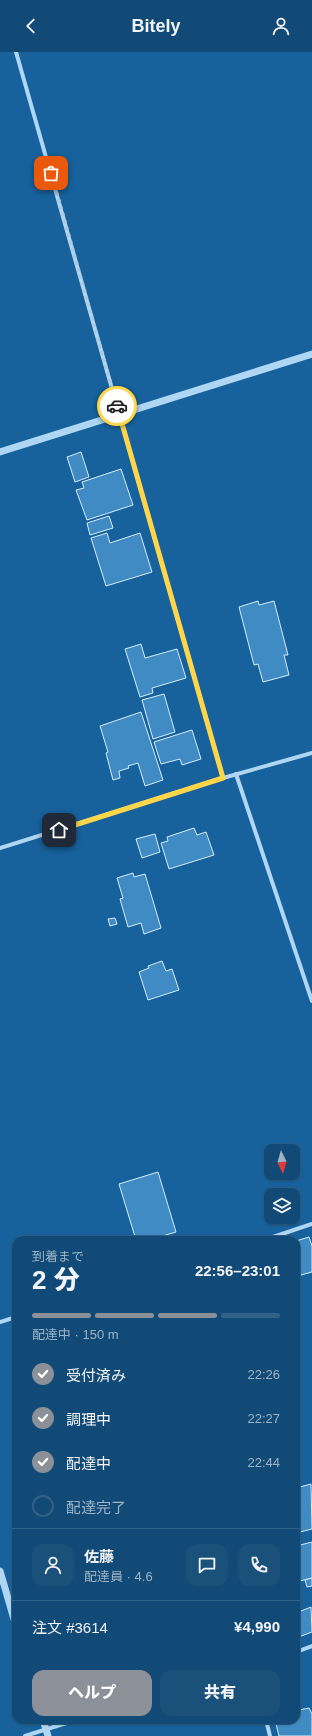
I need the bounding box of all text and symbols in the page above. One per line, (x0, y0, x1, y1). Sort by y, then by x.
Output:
icon: back (20, 15, 42, 37)
icon: person (270, 15, 292, 37)
text: Bitely (131, 16, 181, 36)
pin (34, 156, 68, 190)
icon: bag (40, 162, 62, 184)
courier (97, 386, 137, 426)
icon: car (106, 395, 128, 417)
pin (42, 813, 76, 847)
icon: home (48, 819, 70, 841)
north arrow (264, 1144, 300, 1180)
map controls (264, 1144, 300, 1224)
button: layers (264, 1188, 300, 1224)
text: 到着まで (32, 1249, 84, 1264)
text: 22:56–23:01 (195, 1262, 280, 1279)
text: 2 分 (32, 1265, 80, 1295)
text: 配達中 · 150 m (32, 1327, 119, 1342)
icon: check (32, 1363, 54, 1385)
text: 受付済み (66, 1367, 126, 1384)
text: 22:26 (247, 1367, 280, 1382)
icon: check (32, 1407, 54, 1429)
text: 調理中 (66, 1411, 111, 1428)
text: 22:27 (247, 1411, 280, 1426)
icon: check (32, 1451, 54, 1473)
text: 配達中 (66, 1455, 111, 1472)
text: 22:44 (247, 1455, 280, 1470)
text: 配達完了 (66, 1499, 126, 1516)
button: person (32, 1544, 74, 1586)
button: chat (186, 1544, 228, 1586)
button: phone (238, 1544, 280, 1586)
text: 佐藤 (84, 1548, 114, 1565)
text: 配達員 · 4.6 (84, 1569, 153, 1584)
text: ¥4,990 (234, 1618, 280, 1635)
text: 注文 #3614 (32, 1619, 108, 1636)
button: ヘルプ (32, 1670, 152, 1716)
button: 共有 (160, 1670, 280, 1716)

